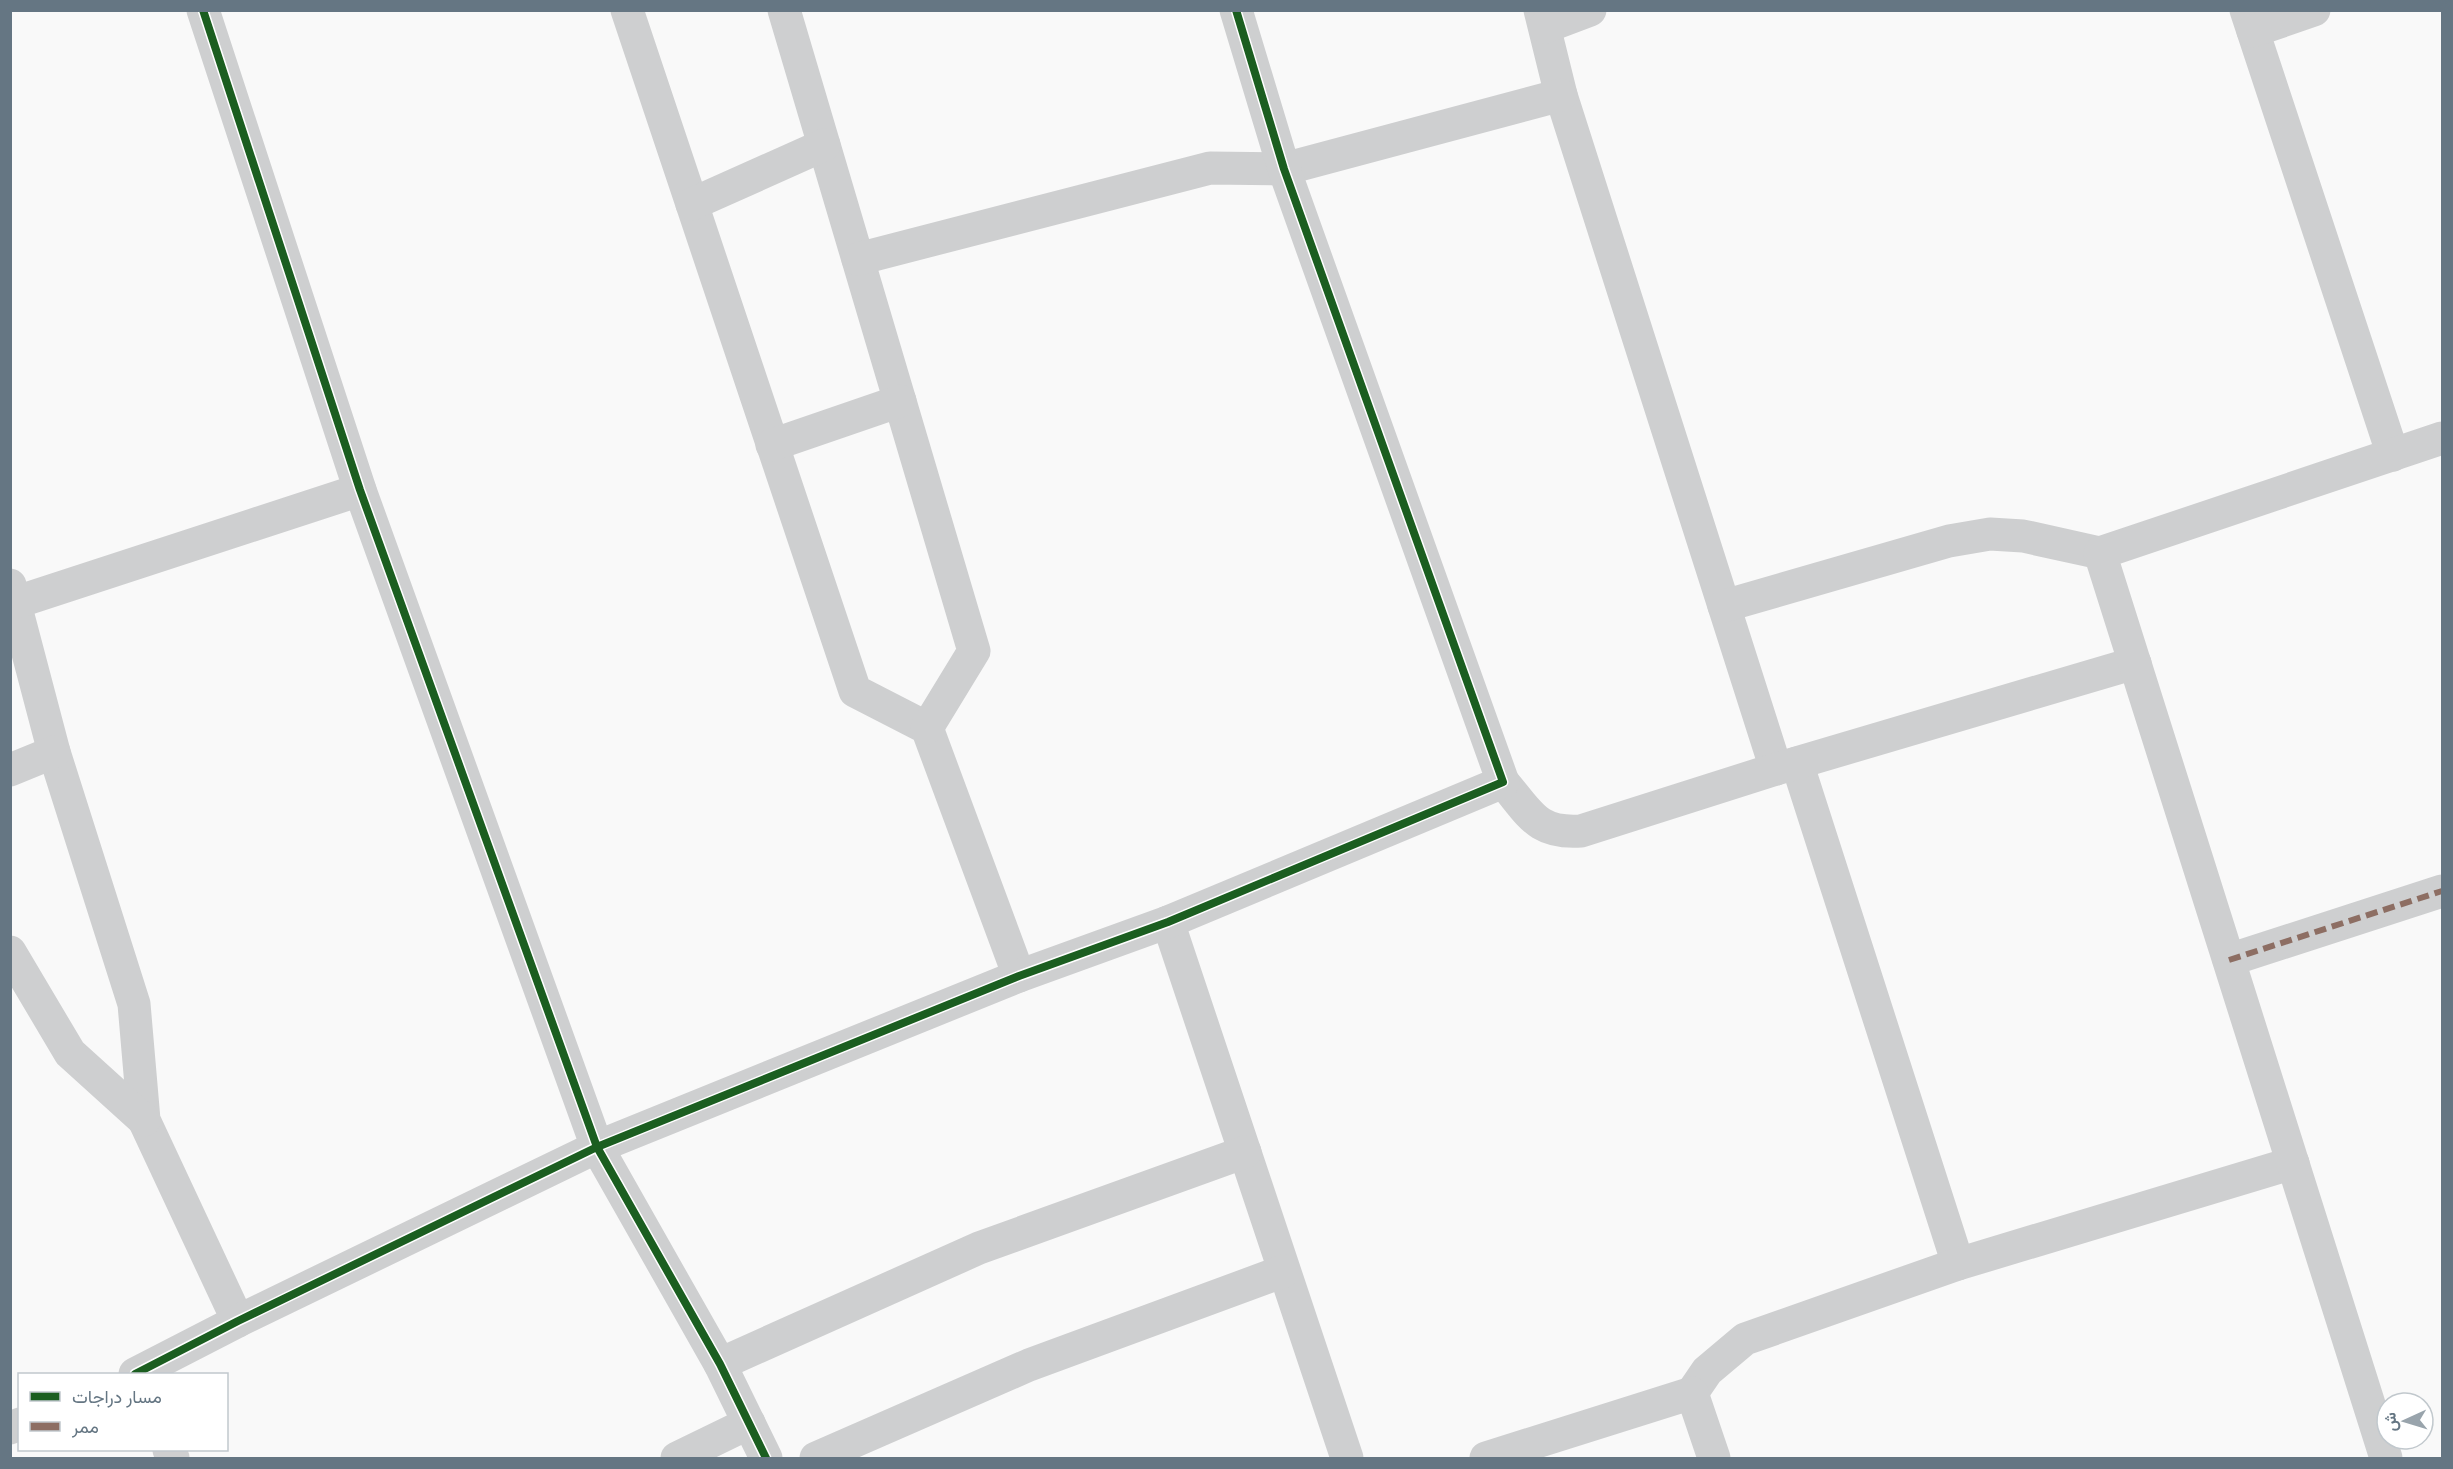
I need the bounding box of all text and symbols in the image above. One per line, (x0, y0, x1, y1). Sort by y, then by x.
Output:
legend (18, 1373, 228, 1451)
text: مسار دراجات (72, 1383, 162, 1410)
north arrow (2375, 1391, 2435, 1451)
text: ش (2377, 1412, 2403, 1432)
text: ممر (71, 1413, 99, 1440)

